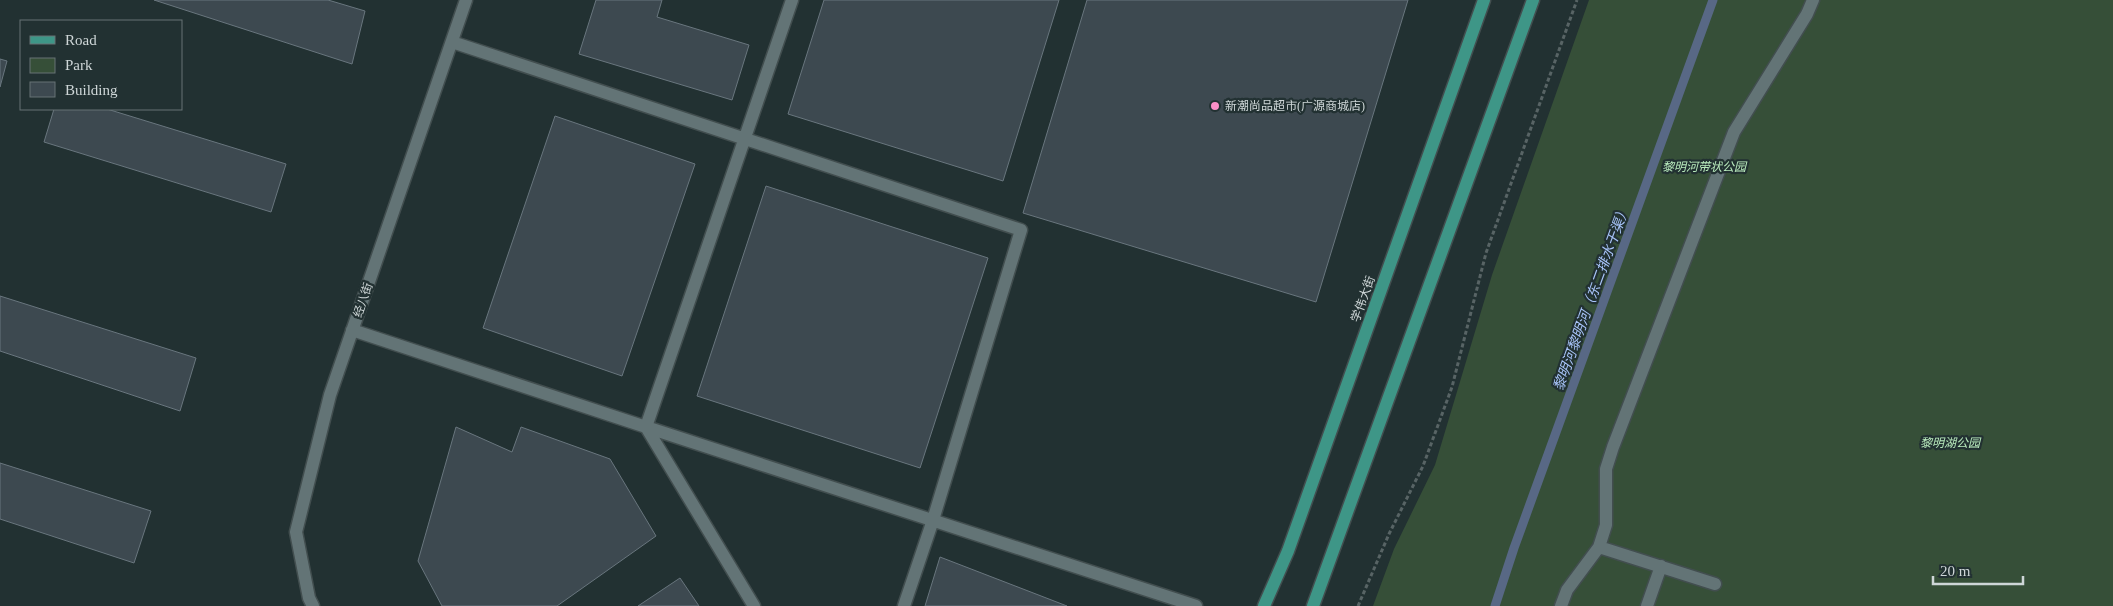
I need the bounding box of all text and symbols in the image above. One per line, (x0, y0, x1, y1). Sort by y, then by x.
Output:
legend (20, 20, 182, 110)
text: Road (65, 32, 97, 48)
text: Park (65, 57, 93, 73)
text: Building (65, 82, 118, 98)
place label: 新潮尚品超市(广源商城店) (1225, 99, 1365, 113)
marker: 新潮尚品超市(广源商城店) (1209, 100, 1221, 112)
park label: 黎明河带状公园 (1662, 160, 1748, 174)
water label: 黎明河黎明河（东二排水干渠） (1551, 204, 1632, 393)
street label: 学伟大街 (1348, 274, 1378, 324)
street label: 经八街 (351, 281, 375, 319)
park label: 黎明湖公园 (1920, 436, 1982, 450)
scale bar (1933, 554, 2023, 586)
text: 20 m (1940, 563, 1971, 579)

